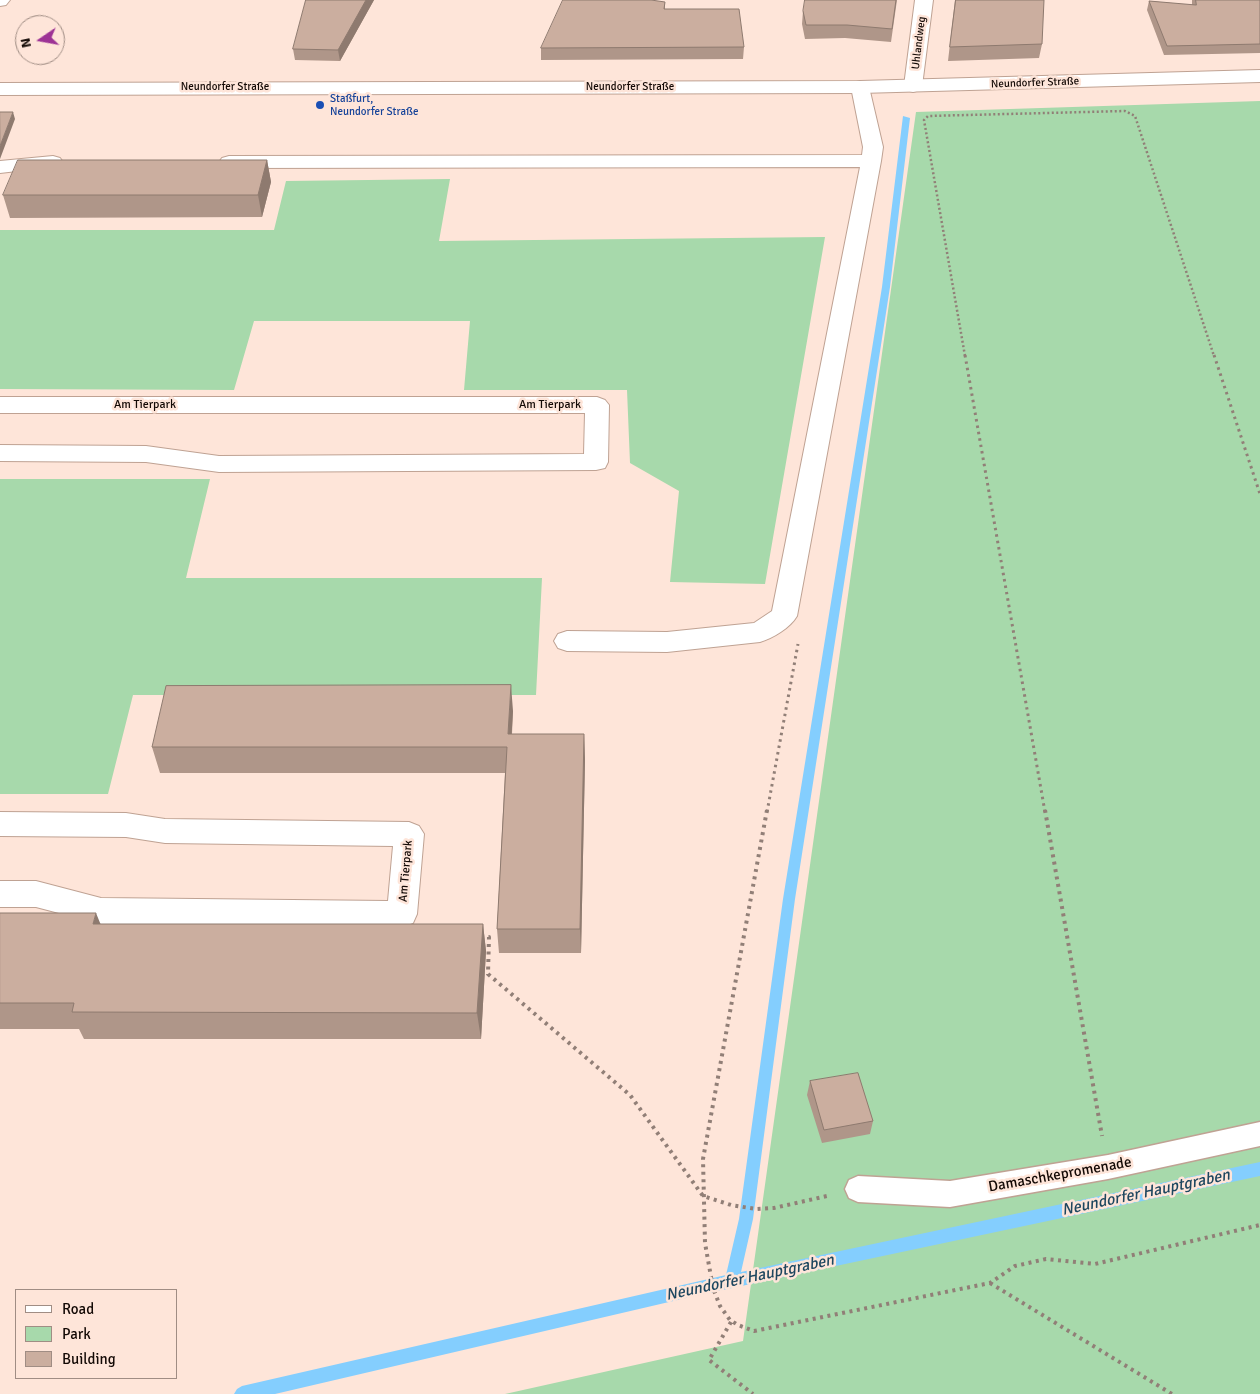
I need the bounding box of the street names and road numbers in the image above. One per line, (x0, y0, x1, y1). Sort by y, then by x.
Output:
street label: Uhlandweg (909, 16, 929, 70)
street label: Neundorfer Straße (991, 75, 1079, 91)
street label: Neundorfer Straße (181, 80, 269, 94)
street label: Neundorfer Straße (586, 80, 674, 94)
street label: Am Tierpark (114, 398, 176, 412)
street label: Am Tierpark (519, 398, 581, 412)
street label: Am Tierpark (396, 839, 416, 903)
street label: Damaschkepromenade (987, 1154, 1133, 1196)

